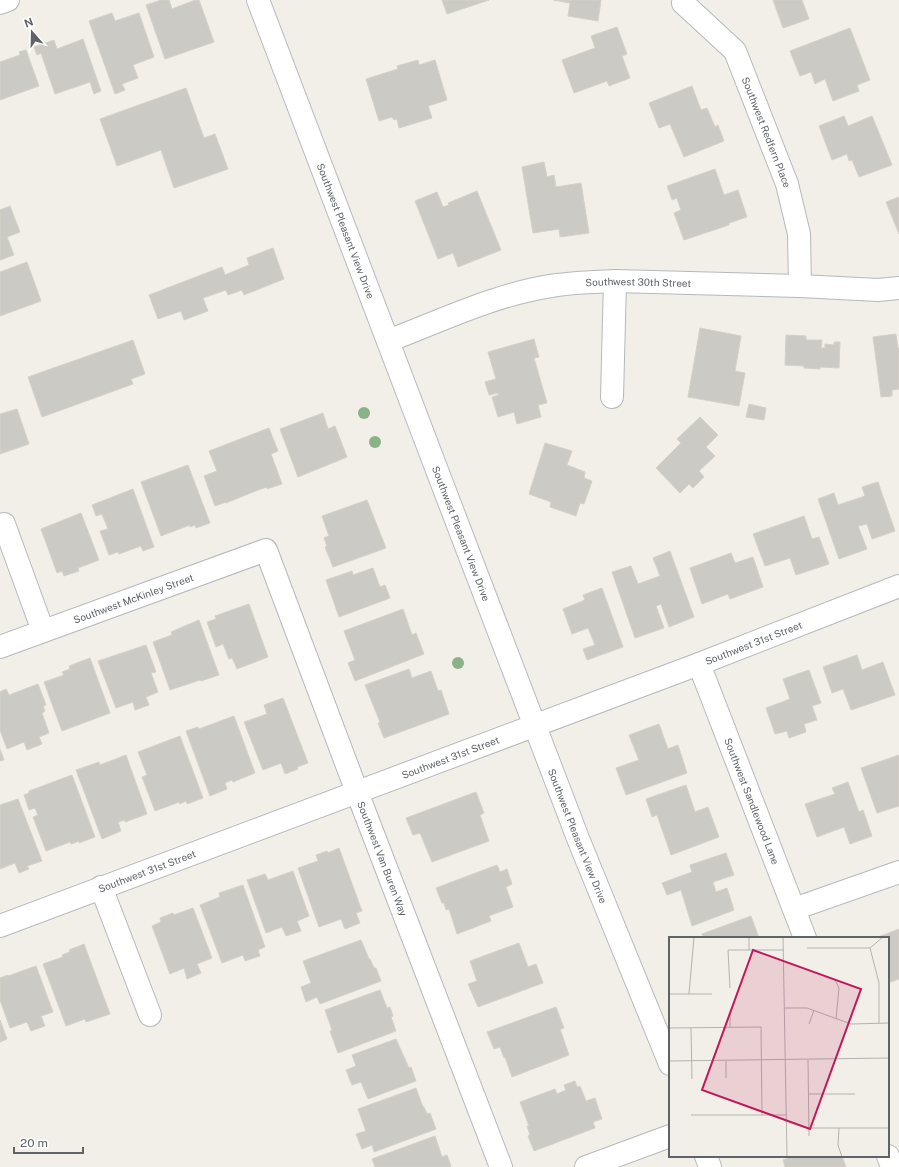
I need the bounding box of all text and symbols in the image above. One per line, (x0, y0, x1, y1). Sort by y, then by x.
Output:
north arrow (12, 12, 52, 52)
text: N (22, 15, 35, 30)
street label: Southwest Redfern Place (740, 75, 794, 189)
street label: Southwest Pleasant View Drive (315, 162, 377, 300)
street label: Southwest 30th Street (585, 275, 692, 289)
street label: Southwest Pleasant View Drive (430, 464, 493, 603)
street label: Southwest McKinley Street (72, 571, 195, 626)
street label: Southwest 31st Street (703, 618, 804, 667)
street label: Southwest 31st Street (400, 733, 501, 781)
street label: Southwest Sandlewood Lane (722, 736, 782, 866)
street label: Southwest Pleasant View Drive (546, 767, 610, 905)
street label: Southwest Van Buren Way (355, 799, 410, 918)
street label: Southwest 31st Street (97, 847, 198, 895)
inset map (669, 937, 889, 1157)
scale bar (14, 1129, 83, 1155)
text: 20 m (20, 1136, 48, 1150)

